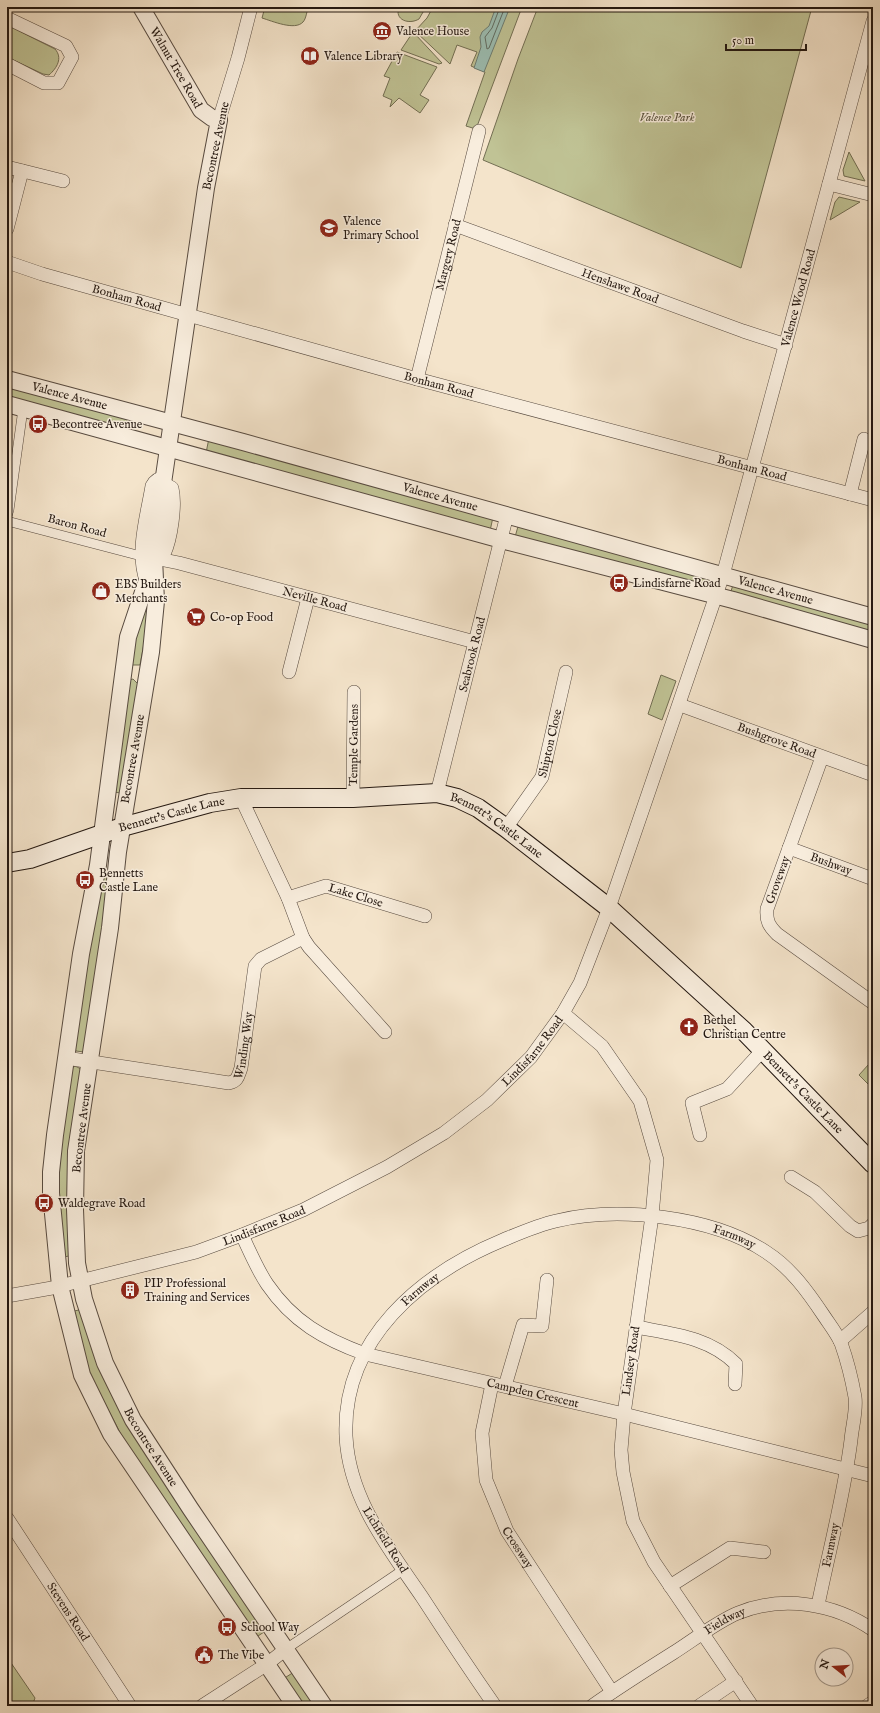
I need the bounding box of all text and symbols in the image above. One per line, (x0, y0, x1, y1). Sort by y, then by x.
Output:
museum icon: Valence House (371, 20, 393, 42)
street label: Walnut Tree Road (147, 24, 206, 111)
place label: Valence House (395, 24, 470, 39)
scale bar (726, 26, 806, 52)
text: 50 m (732, 33, 754, 48)
library icon: Valence Library (299, 45, 321, 67)
place label: Valence Library (323, 49, 403, 64)
street label: Becontree Avenue (199, 100, 233, 192)
park label: Valence Park (640, 110, 695, 125)
place label: Valence Primary School (342, 214, 419, 243)
school or university icon: Valence Primary School (318, 217, 340, 239)
street label: Margery Road (432, 217, 464, 292)
street label: Valence Wood Road (777, 247, 819, 349)
street label: Henshawe Road (580, 265, 661, 307)
street label: Bonham Road (90, 281, 164, 315)
street label: Bonham Road (402, 368, 476, 401)
street label: Valence Avenue (29, 378, 110, 413)
bus stop icon: Becontree Avenue (27, 413, 49, 435)
place label: Becontree Avenue (52, 417, 143, 432)
street label: Bonham Road (716, 451, 789, 484)
street label: Valence Avenue (400, 479, 480, 515)
street label: Baron Road (46, 511, 109, 541)
bus stop icon: Lindisfarne Road (608, 572, 630, 594)
street label: Valence Avenue (735, 572, 815, 608)
place label: Lindisfarne Road (633, 576, 721, 591)
place label: EBS Builders Merchants (115, 577, 181, 606)
shop icon: EBS Builders Merchants (90, 580, 112, 602)
street label: Neville Road (281, 583, 349, 615)
supermarket icon: Co-op Food (185, 606, 207, 628)
place label: Co-op Food (210, 610, 274, 626)
street label: Seabrook Road (455, 615, 489, 693)
street label: Temple Gardens (346, 704, 362, 786)
street label: Shipton Close (535, 707, 565, 779)
street label: Becontree Avenue (118, 713, 148, 805)
street label: Bushgrove Road (735, 719, 819, 761)
street label: Bennett's Castle Lane (449, 789, 546, 862)
street label: Bennett's Castle Lane (117, 793, 226, 835)
street label: Bushway (808, 849, 854, 878)
street label: Groveway (762, 854, 794, 906)
place label: Bennetts Castle Lane (99, 866, 159, 895)
bus stop icon: Bennetts Castle Lane (74, 869, 96, 891)
street label: Lake Close (327, 880, 385, 911)
street label: Winding Way (230, 1011, 256, 1081)
street label: Lindisfarne Road (498, 1012, 566, 1089)
place label: Bethel Christian Centre (703, 1013, 786, 1042)
church icon: Bethel Christian Centre (678, 1016, 700, 1038)
street label: Bennett's Castle Lane (760, 1048, 847, 1137)
street label: Becontree Avenue (69, 1082, 95, 1174)
bus stop icon: Waldegrave Road (33, 1192, 55, 1214)
place label: Waldegrave Road (58, 1196, 146, 1211)
street label: Lindisfarne Road (221, 1202, 308, 1249)
street label: Farmway (711, 1221, 759, 1252)
street label: Farmway (398, 1269, 442, 1309)
place label: PIP Professional Training and Services (144, 1276, 250, 1305)
building icon: PIP Professional Training and Services (119, 1279, 141, 1301)
street label: Lindsey Road (619, 1325, 643, 1397)
street label: Campden Crescent (485, 1375, 580, 1411)
street label: Becontree Avenue (121, 1405, 182, 1490)
street label: Lichfield Road (359, 1504, 412, 1576)
street label: Farmway (819, 1521, 843, 1569)
street label: Crossway (499, 1524, 537, 1571)
street label: Stevens Road (44, 1580, 93, 1644)
street label: Fieldway (701, 1603, 747, 1638)
bus stop icon: School Way (216, 1616, 238, 1638)
place label: School Way (241, 1620, 299, 1635)
public building icon: The Vibe (193, 1644, 215, 1666)
north arrow (814, 1647, 854, 1687)
place label: The Vibe (218, 1648, 265, 1663)
text: N (817, 1657, 834, 1672)

